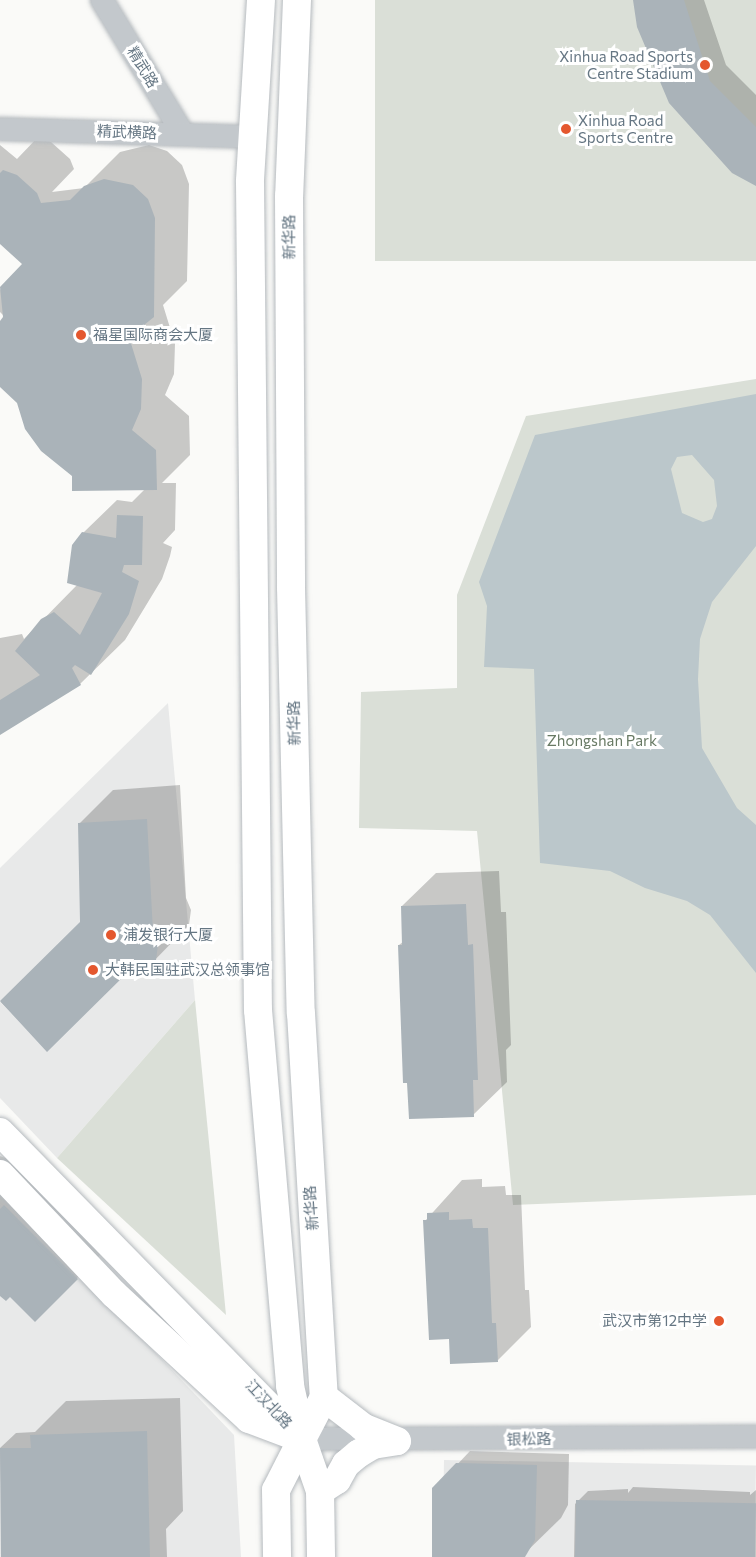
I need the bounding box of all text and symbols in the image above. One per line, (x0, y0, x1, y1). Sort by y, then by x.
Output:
street label: 精武路 (124, 43, 162, 91)
place label: Xinhua Road Sports Centre Stadium (559, 47, 693, 82)
marker: Xinhua Road Sports Centre Stadium (698, 58, 712, 72)
place label: Xinhua Road Sports Centre (578, 111, 673, 146)
street label: 精武横路 (97, 122, 157, 142)
marker: Xinhua Road Sports Centre (559, 122, 573, 136)
street label: 新华路 (280, 215, 298, 259)
place label: 福星国际商会大厦 (93, 326, 213, 344)
marker: 福星国际商会大厦 (74, 328, 88, 342)
street label: 新华路 (285, 700, 303, 746)
park label: Zhongshan Park (547, 732, 657, 750)
place label: 浦发银行大厦 (123, 926, 213, 944)
marker: 浦发银行大厦 (104, 928, 118, 942)
place label: 大韩民国驻武汉总领事馆 (105, 961, 270, 979)
marker: 大韩民国驻武汉总领事馆 (86, 963, 100, 977)
street label: 新华路 (300, 1185, 322, 1231)
place label: 武汉市第12中学 (602, 1312, 707, 1330)
marker: 武汉市第12中学 (712, 1314, 726, 1328)
street label: 江汉北路 (242, 1376, 296, 1432)
street label: 银松路 (506, 1430, 552, 1448)

